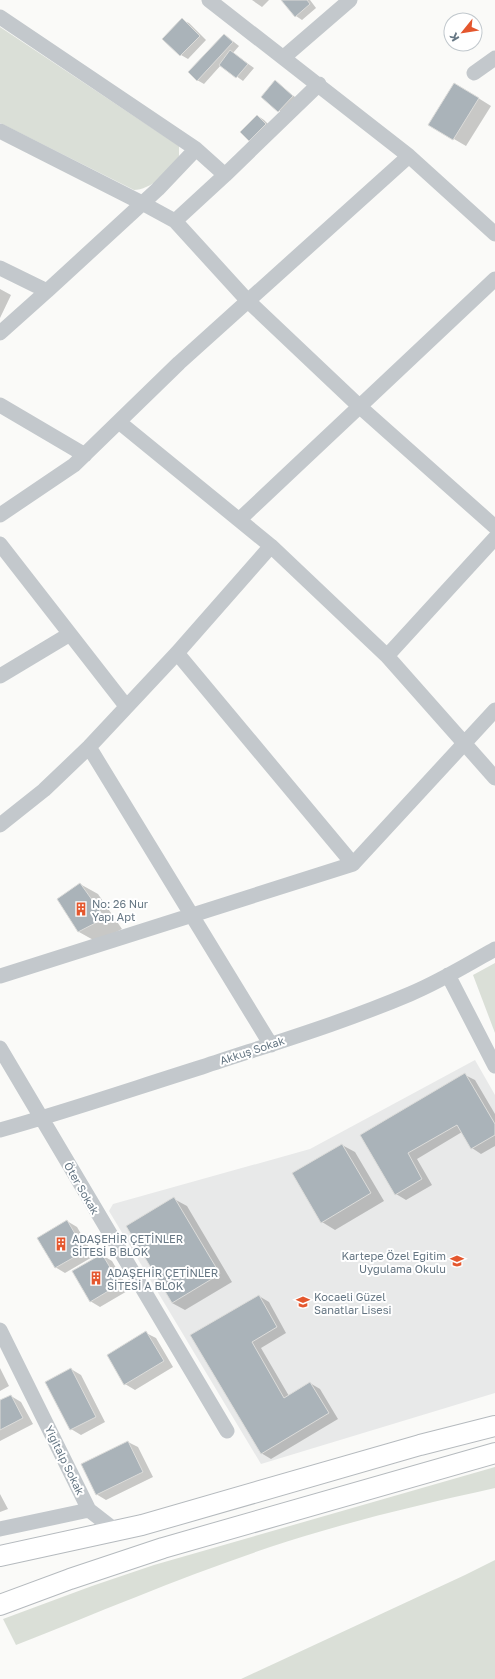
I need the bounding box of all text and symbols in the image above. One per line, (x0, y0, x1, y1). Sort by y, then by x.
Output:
north arrow (443, 12, 483, 52)
text: K (446, 31, 462, 44)
place label: No: 26 Nur Yapı Apt (92, 897, 149, 923)
building icon: No: 26 Nur Yapı Apt (73, 901, 89, 917)
street label: Akkuş Sokak (218, 1033, 286, 1067)
street label: Öter Sokak (62, 1160, 102, 1216)
place label: ADAŞEHİR ÇETİNLER SİTESİ B BLOK (72, 1232, 183, 1258)
building icon: ADAŞEHİR ÇETİNLER SİTESİ B BLOK (53, 1236, 69, 1252)
place label: Kartepe Özel Eğitim Uygulama Okulu (341, 1249, 446, 1275)
school or university icon: Kartepe Özel Eğitim Uygulama Okulu (449, 1253, 465, 1269)
place label: ADAŞEHİR ÇETİNLER SİTESİ A BLOK (107, 1266, 218, 1292)
building icon: ADAŞEHİR ÇETİNLER SİTESİ A BLOK (88, 1270, 104, 1286)
place label: Kocaeli Güzel Sanatlar Lisesi (314, 1290, 392, 1316)
school or university icon: Kocaeli Güzel Sanatlar Lisesi (295, 1294, 311, 1310)
street label: Yiğitalp Sokak (43, 1423, 87, 1497)

